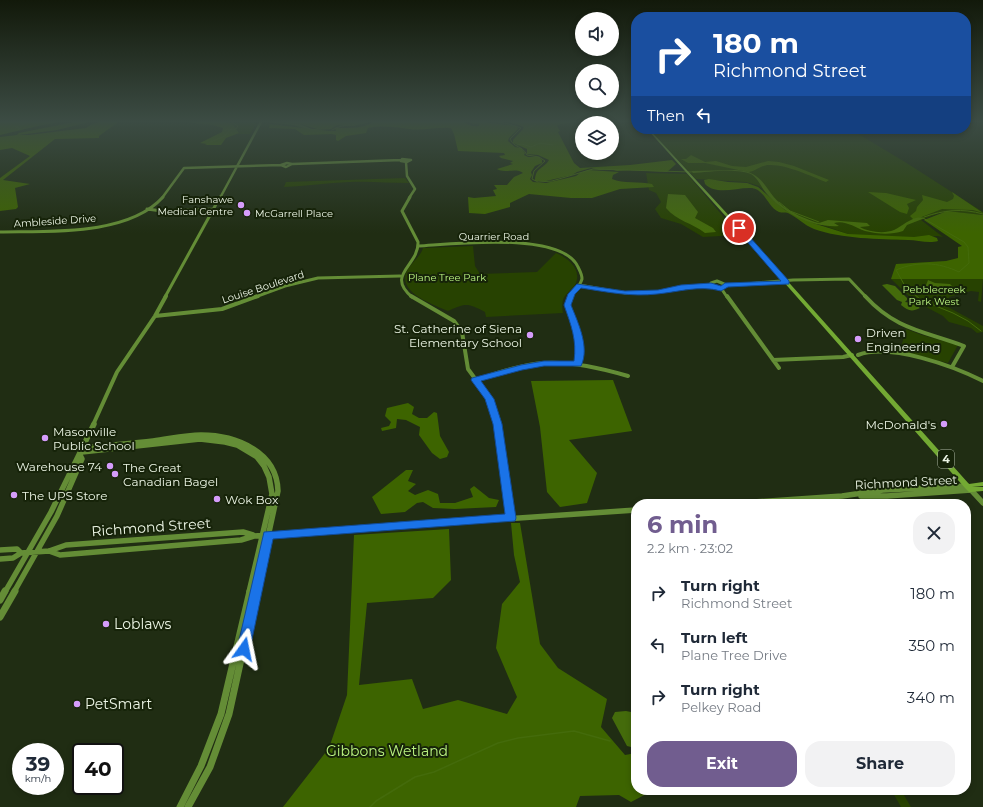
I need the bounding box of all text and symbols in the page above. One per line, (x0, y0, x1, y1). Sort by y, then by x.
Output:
map controls (575, 12, 619, 160)
button: sound (575, 12, 619, 56)
text: 180 m (713, 26, 799, 60)
icon: right (647, 28, 699, 80)
text: Richmond Street (713, 60, 867, 82)
button: search (575, 64, 619, 108)
icon: left (693, 104, 715, 126)
text: Then (647, 106, 685, 125)
button: layers (575, 116, 619, 160)
place label: Fanshawe Medical Centre (157, 193, 233, 218)
marker: Fanshawe Medical Centre (236, 200, 246, 210)
place label: McGarrell Place (255, 207, 333, 220)
marker: McGarrell Place (242, 208, 252, 218)
pin (722, 211, 756, 245)
street label: Ambleside Drive (13, 212, 97, 230)
icon: arrive (728, 217, 750, 239)
street label: Quarrier Road (459, 230, 529, 243)
street label: Louise Boulevard (220, 268, 306, 306)
park label: Plane Tree Park (408, 271, 486, 284)
park label: Pebblecreek Park West (903, 283, 965, 308)
place label: St. Catherine of Siena Elementary School (394, 321, 522, 350)
place label: Driven Engineering (866, 325, 940, 354)
marker: St. Catherine of Siena Elementary School (525, 330, 535, 340)
marker: Driven Engineering (853, 334, 863, 344)
place label: McDonald's (866, 417, 936, 432)
marker: McDonald's (939, 419, 949, 429)
place label: Masonville Public School (53, 424, 135, 453)
marker: Masonville Public School (40, 433, 50, 443)
road number: 4 (938, 450, 954, 468)
place label: Warehouse 74 (16, 459, 102, 474)
place label: The Great Canadian Bagel (123, 460, 218, 489)
marker: Warehouse 74 (105, 461, 115, 471)
marker: The Great Canadian Bagel (110, 469, 120, 479)
street label: Richmond Street (854, 472, 958, 492)
place label: The UPS Store (22, 488, 108, 503)
marker: The UPS Store (9, 490, 19, 500)
place label: Wok Box (225, 492, 279, 507)
marker: Wok Box (212, 494, 222, 504)
text: 6 min (647, 510, 718, 539)
button: close (913, 512, 955, 554)
street label: Richmond Street (91, 514, 212, 540)
text: 2.2 km · 23:02 (647, 540, 733, 556)
text: Turn right (681, 576, 760, 595)
icon: right (647, 582, 669, 604)
text: 180 m (910, 584, 955, 603)
text: Richmond Street (681, 595, 792, 611)
place label: Loblaws (114, 615, 172, 633)
marker: Loblaws (101, 619, 111, 629)
position arrow (223, 628, 265, 670)
text: Turn left (681, 628, 748, 647)
icon: left (647, 634, 669, 656)
text: 350 m (908, 636, 955, 655)
text: Plane Tree Drive (681, 647, 787, 663)
text: Turn right (681, 680, 760, 699)
icon: right (647, 686, 669, 708)
text: 340 m (907, 688, 955, 707)
place label: PetSmart (85, 695, 153, 713)
marker: PetSmart (72, 699, 82, 709)
text: Pelkey Road (681, 699, 761, 715)
button: Exit (647, 741, 797, 787)
button: Share (805, 741, 955, 787)
park label: Gibbons Wetland (326, 742, 448, 760)
speed limit sign: 40 (72, 743, 124, 795)
text: 39 (26, 752, 50, 776)
text: km/h (25, 772, 51, 785)

